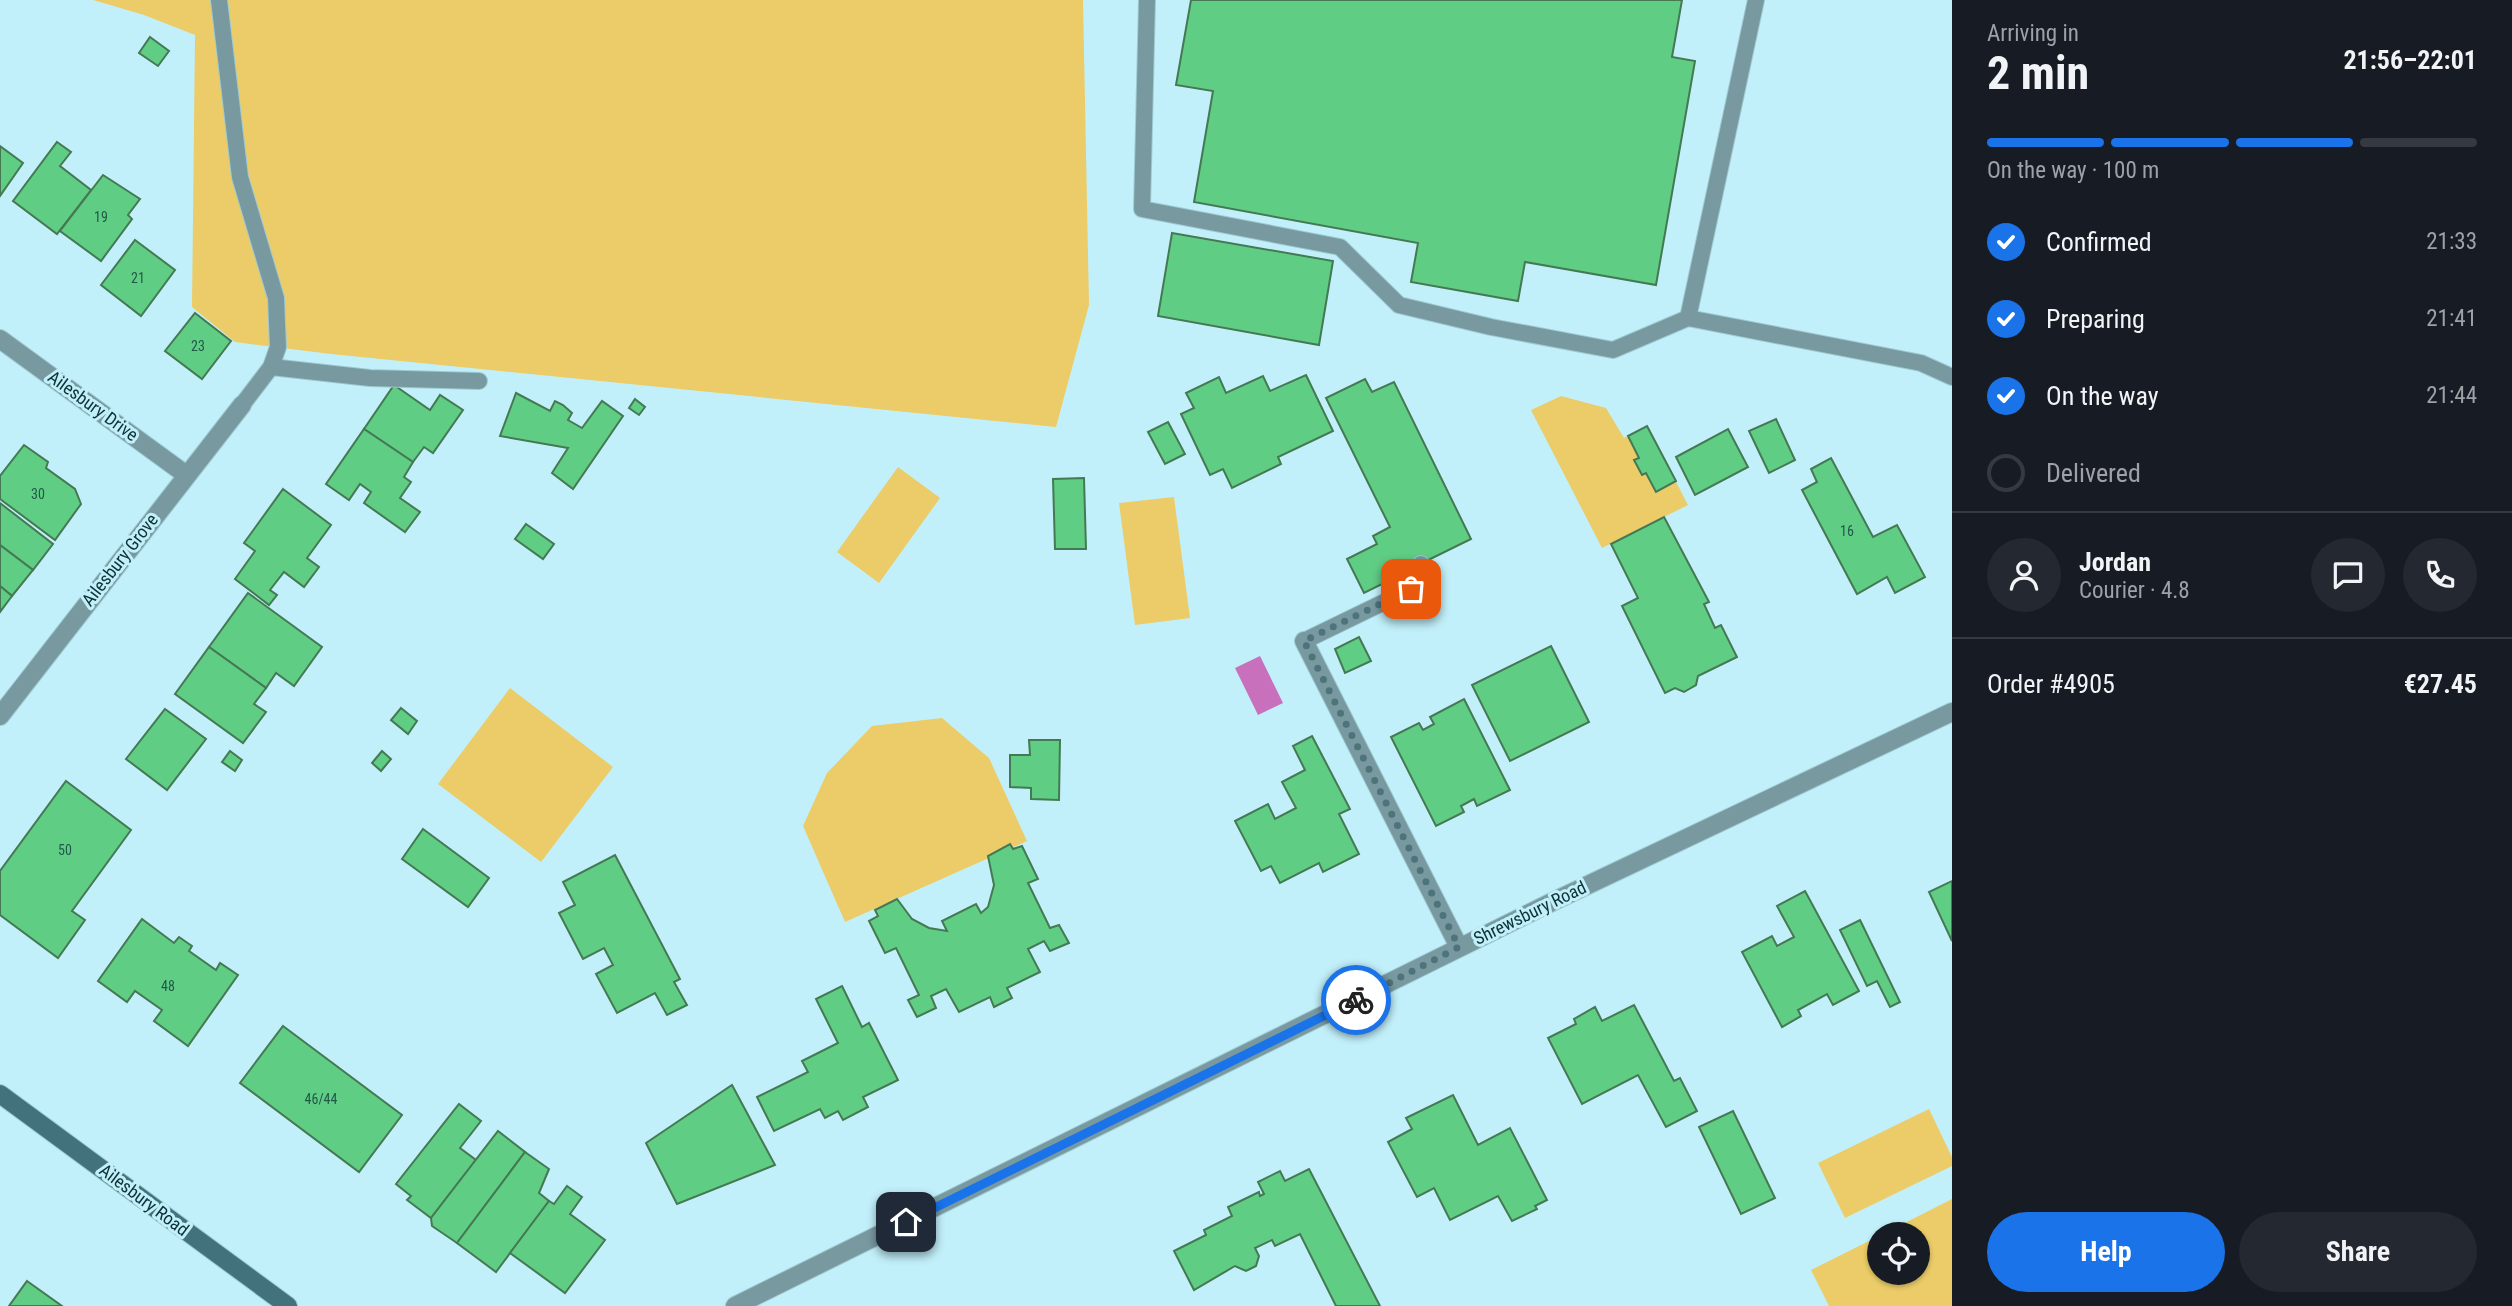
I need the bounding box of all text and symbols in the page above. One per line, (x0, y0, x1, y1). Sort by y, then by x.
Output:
text: Arriving in (1987, 20, 2079, 47)
text: 21:56–22:01 (2343, 45, 2477, 75)
text: 2 min (1987, 46, 2089, 100)
text: On the way · 100 m (1987, 157, 2159, 184)
house number: 19 (94, 209, 108, 225)
icon: check (1987, 223, 2025, 261)
text: Confirmed (2046, 227, 2152, 257)
text: 21:33 (2426, 228, 2477, 255)
house number: 21 (131, 270, 145, 286)
icon: check (1987, 300, 2025, 338)
text: Preparing (2046, 304, 2145, 334)
text: 21:41 (2426, 305, 2477, 332)
house number: 23 (191, 338, 205, 354)
street label: Ailesbury Drive (44, 366, 142, 445)
icon: check (1987, 377, 2025, 415)
text: On the way (2046, 381, 2159, 411)
text: 21:44 (2426, 382, 2477, 409)
text: Delivered (2046, 458, 2141, 488)
house number: 30 (31, 486, 45, 502)
street label: Ailesbury Grove (77, 509, 162, 610)
house number: 16 (1840, 523, 1854, 539)
button: person (1987, 538, 2061, 612)
button: chat (2311, 538, 2385, 612)
button: phone (2403, 538, 2477, 612)
text: Jordan (2079, 547, 2151, 577)
pin (1381, 559, 1441, 619)
icon: bag (1392, 570, 1430, 608)
text: Courier · 4.8 (2079, 577, 2190, 604)
text: Order #4905 (1987, 669, 2115, 699)
text: €27.45 (2404, 669, 2477, 699)
house number: 50 (58, 842, 72, 858)
street label: Shrewsbury Road (1470, 876, 1590, 949)
courier (1321, 965, 1391, 1035)
house number: 48 (161, 978, 175, 994)
icon: bike (1337, 981, 1375, 1019)
house number: 46/44 (305, 1091, 338, 1107)
street label: Ailesbury Road (96, 1159, 193, 1240)
pin (876, 1192, 936, 1252)
icon: home (887, 1203, 925, 1241)
button: Help (1987, 1212, 2225, 1292)
button: Share (2239, 1212, 2477, 1292)
map controls (1867, 1222, 1930, 1285)
button: locate (1867, 1222, 1930, 1285)

